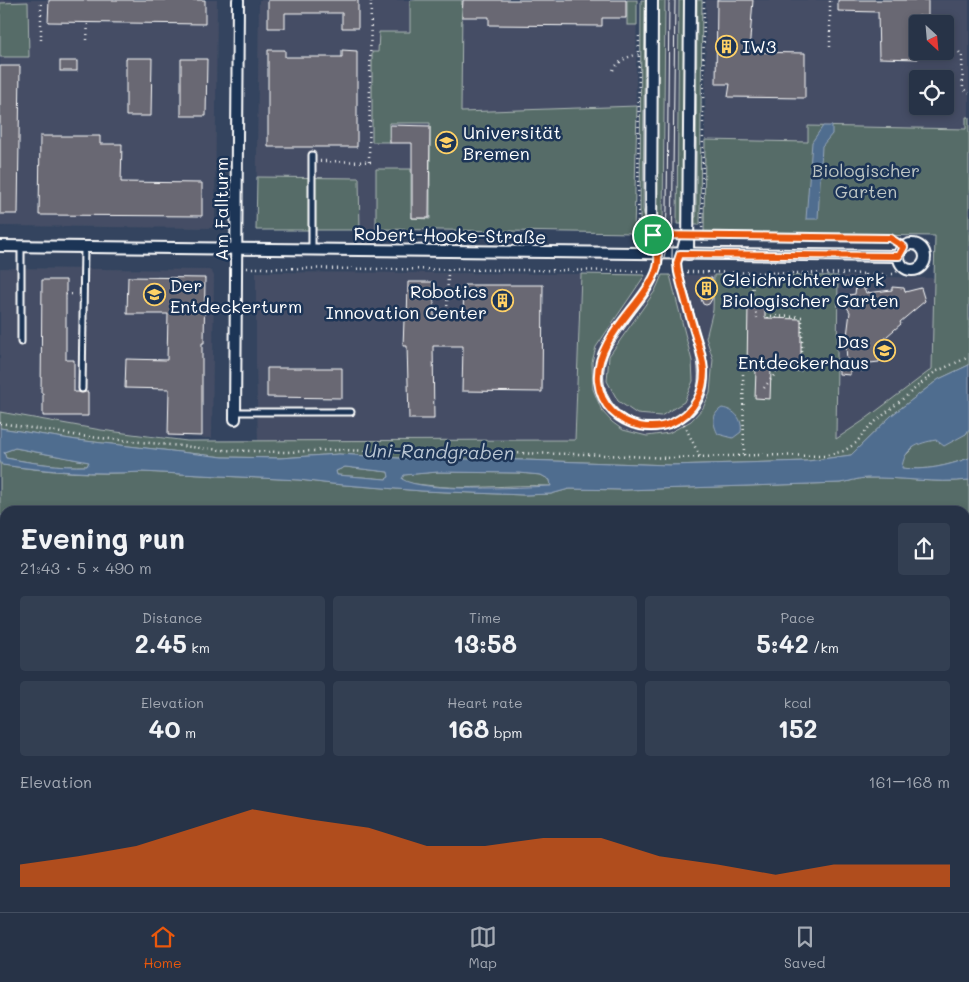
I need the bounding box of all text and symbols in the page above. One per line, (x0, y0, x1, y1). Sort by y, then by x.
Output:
north arrow (909, 15, 954, 60)
map controls (909, 15, 954, 115)
building icon: IW3 (714, 34, 738, 58)
place label: IW3 (742, 34, 776, 58)
button: locate (909, 70, 954, 115)
place label: Universität Bremen (463, 120, 562, 165)
school or university icon: Universität Bremen (435, 130, 459, 154)
street label: Am Fallturm (209, 157, 233, 261)
park label: Biologischer Garten (812, 158, 920, 203)
pin (632, 214, 674, 256)
street label: Robert-Hooke-Straße (353, 221, 547, 249)
icon: arrive (639, 221, 667, 249)
place label: Gleichrichterwerk Biologischer Garten (722, 267, 899, 312)
place label: Der Entdeckerturm (170, 273, 302, 318)
building icon: Gleichrichterwerk Biologischer Garten (694, 277, 718, 301)
place label: Robotics Innovation Center (326, 279, 487, 324)
school or university icon: Der Entdeckerturm (142, 283, 166, 307)
building icon: Robotics Innovation Center (491, 289, 515, 313)
place label: Das Entdeckerhaus (738, 329, 869, 374)
school or university icon: Das Entdeckerhaus (873, 339, 897, 363)
water label: Uni-Randgraben (364, 437, 514, 465)
text: Evening run (20, 520, 185, 556)
button: share (898, 523, 950, 575)
text: 21:43 · 5 × 490 m (20, 557, 152, 578)
text: Distance (142, 608, 202, 627)
text: Time (469, 608, 501, 627)
text: Pace (781, 608, 815, 627)
text: 2.45 (135, 627, 187, 659)
text: 13:58 (453, 627, 517, 659)
text: 5:42 (756, 627, 809, 659)
text: km (187, 638, 210, 657)
text: /km (809, 638, 839, 657)
text: Elevation (141, 693, 204, 712)
text: Heart rate (447, 693, 523, 712)
text: kcal (784, 693, 812, 712)
text: 40 (149, 712, 180, 744)
text: 168 (448, 712, 489, 744)
text: 152 (778, 712, 817, 744)
text: m (180, 723, 196, 742)
text: bpm (489, 723, 522, 742)
text: Elevation (20, 771, 92, 792)
text: 161–168 m (869, 771, 950, 792)
tab: Home (143, 923, 182, 972)
tab: Map (468, 923, 497, 972)
tab: Saved (784, 923, 826, 972)

